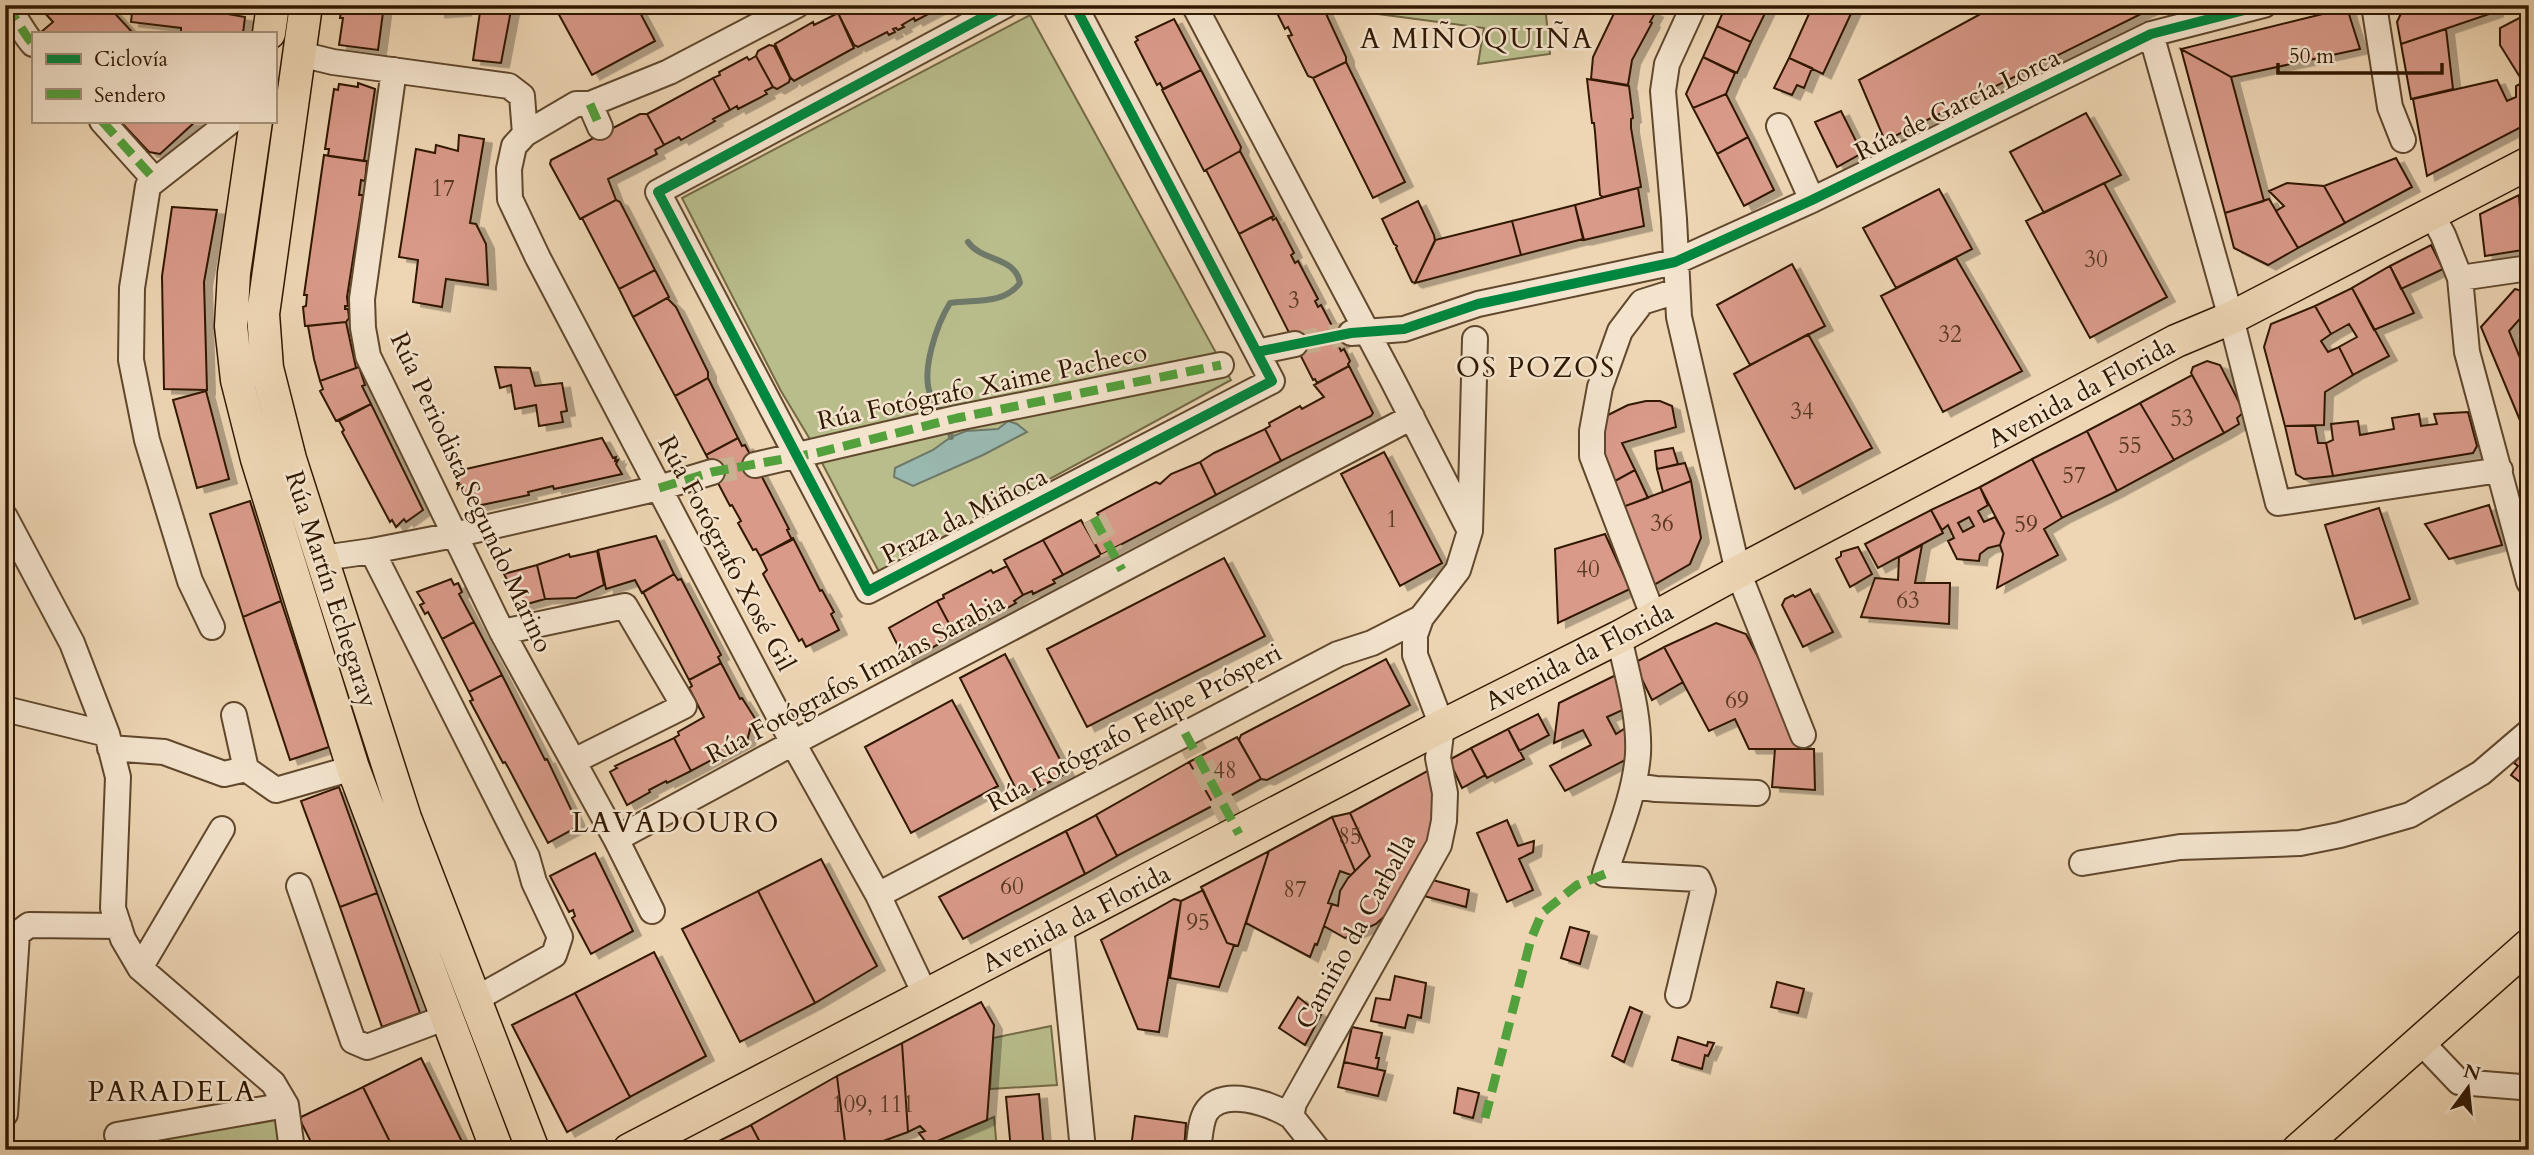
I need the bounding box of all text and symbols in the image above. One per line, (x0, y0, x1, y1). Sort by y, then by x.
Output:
district label: A MIÑOQUIÑA (1360, 20, 1594, 58)
legend (32, 32, 276, 122)
scale bar (2278, 32, 2443, 76)
street label: Rúa de García Lorca (1849, 40, 2066, 169)
text: 50 m (2289, 42, 2334, 71)
text: Ciclovía (94, 45, 168, 74)
text: Sendero (94, 81, 166, 110)
house number: 17 (431, 173, 455, 204)
house number: 30 (2084, 244, 2108, 275)
house number: 3 (1288, 285, 1300, 316)
house number: 32 (1938, 319, 1962, 350)
street label: Rúa Periodista Segundo Marino (382, 326, 561, 658)
street label: Avenida da Florida (1982, 328, 2181, 456)
street label: Rúa Fotógrafo Xaime Pacheco (814, 334, 1150, 439)
district label: OS POZOS (1456, 349, 1616, 387)
house number: 34 (1790, 396, 1814, 427)
house number: 53 (2170, 403, 2194, 434)
street label: Rúa Fotógrafo Xosé Gil (650, 429, 804, 678)
house number: 55 (2118, 430, 2142, 461)
street label: Praza da Miñoca (875, 459, 1053, 572)
house number: 57 (2062, 460, 2086, 491)
street label: Rúa Martín Echegaray (277, 466, 386, 712)
house number: 1 (1386, 504, 1398, 535)
house number: 36 (1650, 508, 1674, 539)
house number: 59 (2014, 509, 2038, 540)
house number: 40 (1576, 554, 1600, 585)
street label: Rúa Fotógrafos Irmáns Sarabia (700, 585, 1011, 772)
house number: 63 (1896, 585, 1920, 616)
street label: Avenida da Florida (1479, 594, 1679, 719)
street label: Rúa Fotógrafo Felipe Prósperi (981, 635, 1288, 820)
house number: 69 (1725, 685, 1749, 716)
house number: 48 (1213, 755, 1237, 786)
district label: LAVADOURO (572, 804, 780, 842)
house number: 85 (1338, 821, 1362, 852)
street label: Camiño da Carballa (1287, 827, 1424, 1035)
street label: Avenida da Florida (976, 856, 1176, 981)
house number: 60 (1000, 871, 1024, 902)
house number: 87 (1283, 874, 1307, 905)
house number: 95 (1186, 907, 1210, 938)
north arrow (2432, 1054, 2502, 1124)
text: N (2461, 1058, 2484, 1087)
district label: PARADELA (88, 1073, 256, 1111)
house number: 109, 111 (832, 1089, 914, 1120)

